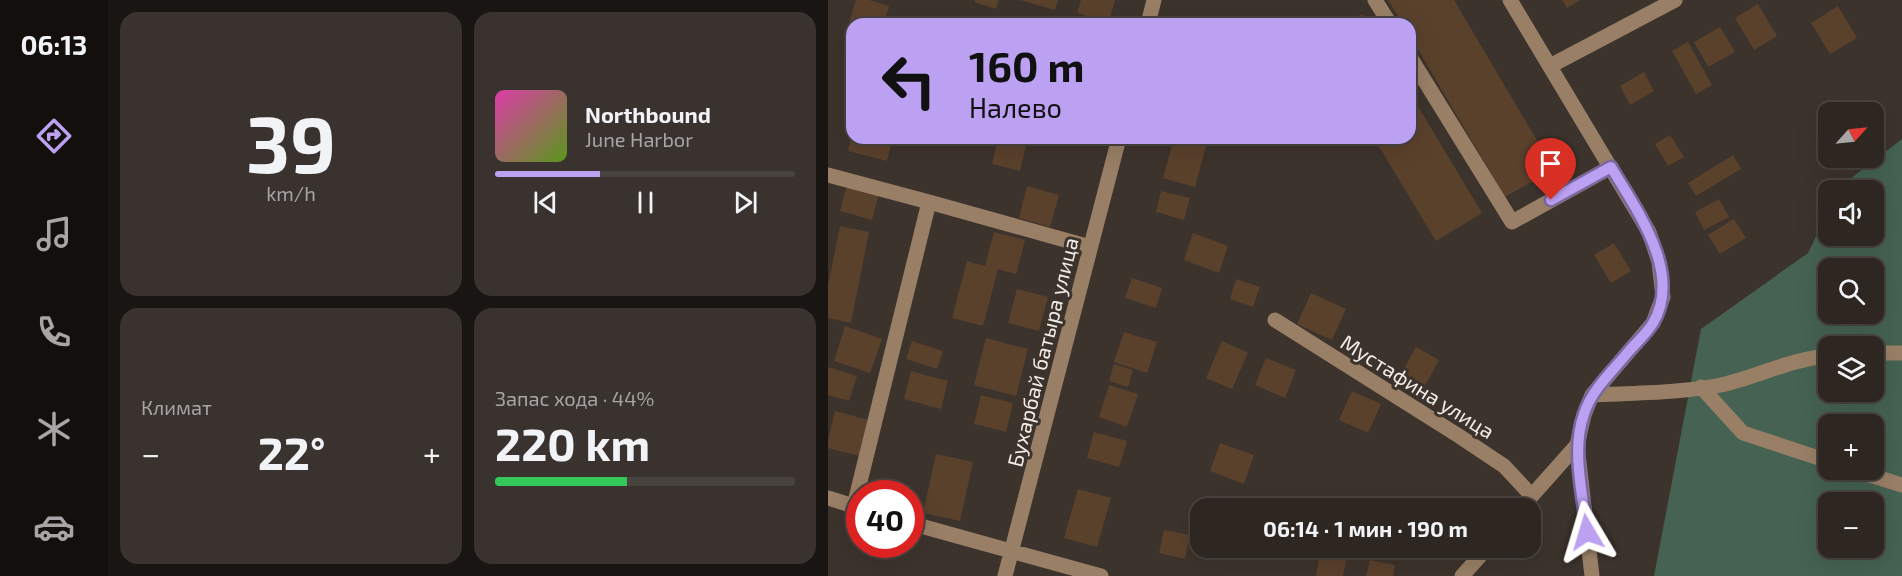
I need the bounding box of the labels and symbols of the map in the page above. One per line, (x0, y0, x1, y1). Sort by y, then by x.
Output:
north arrow (1818, 102, 1884, 168)
pin (1525, 138, 1576, 200)
street label: Бухарбай батыра улица (1001, 235, 1084, 470)
street label: Мустафина улица (1336, 329, 1499, 444)
speed limit sign: 40 (846, 480, 924, 558)
position arrow (1555, 500, 1619, 564)

